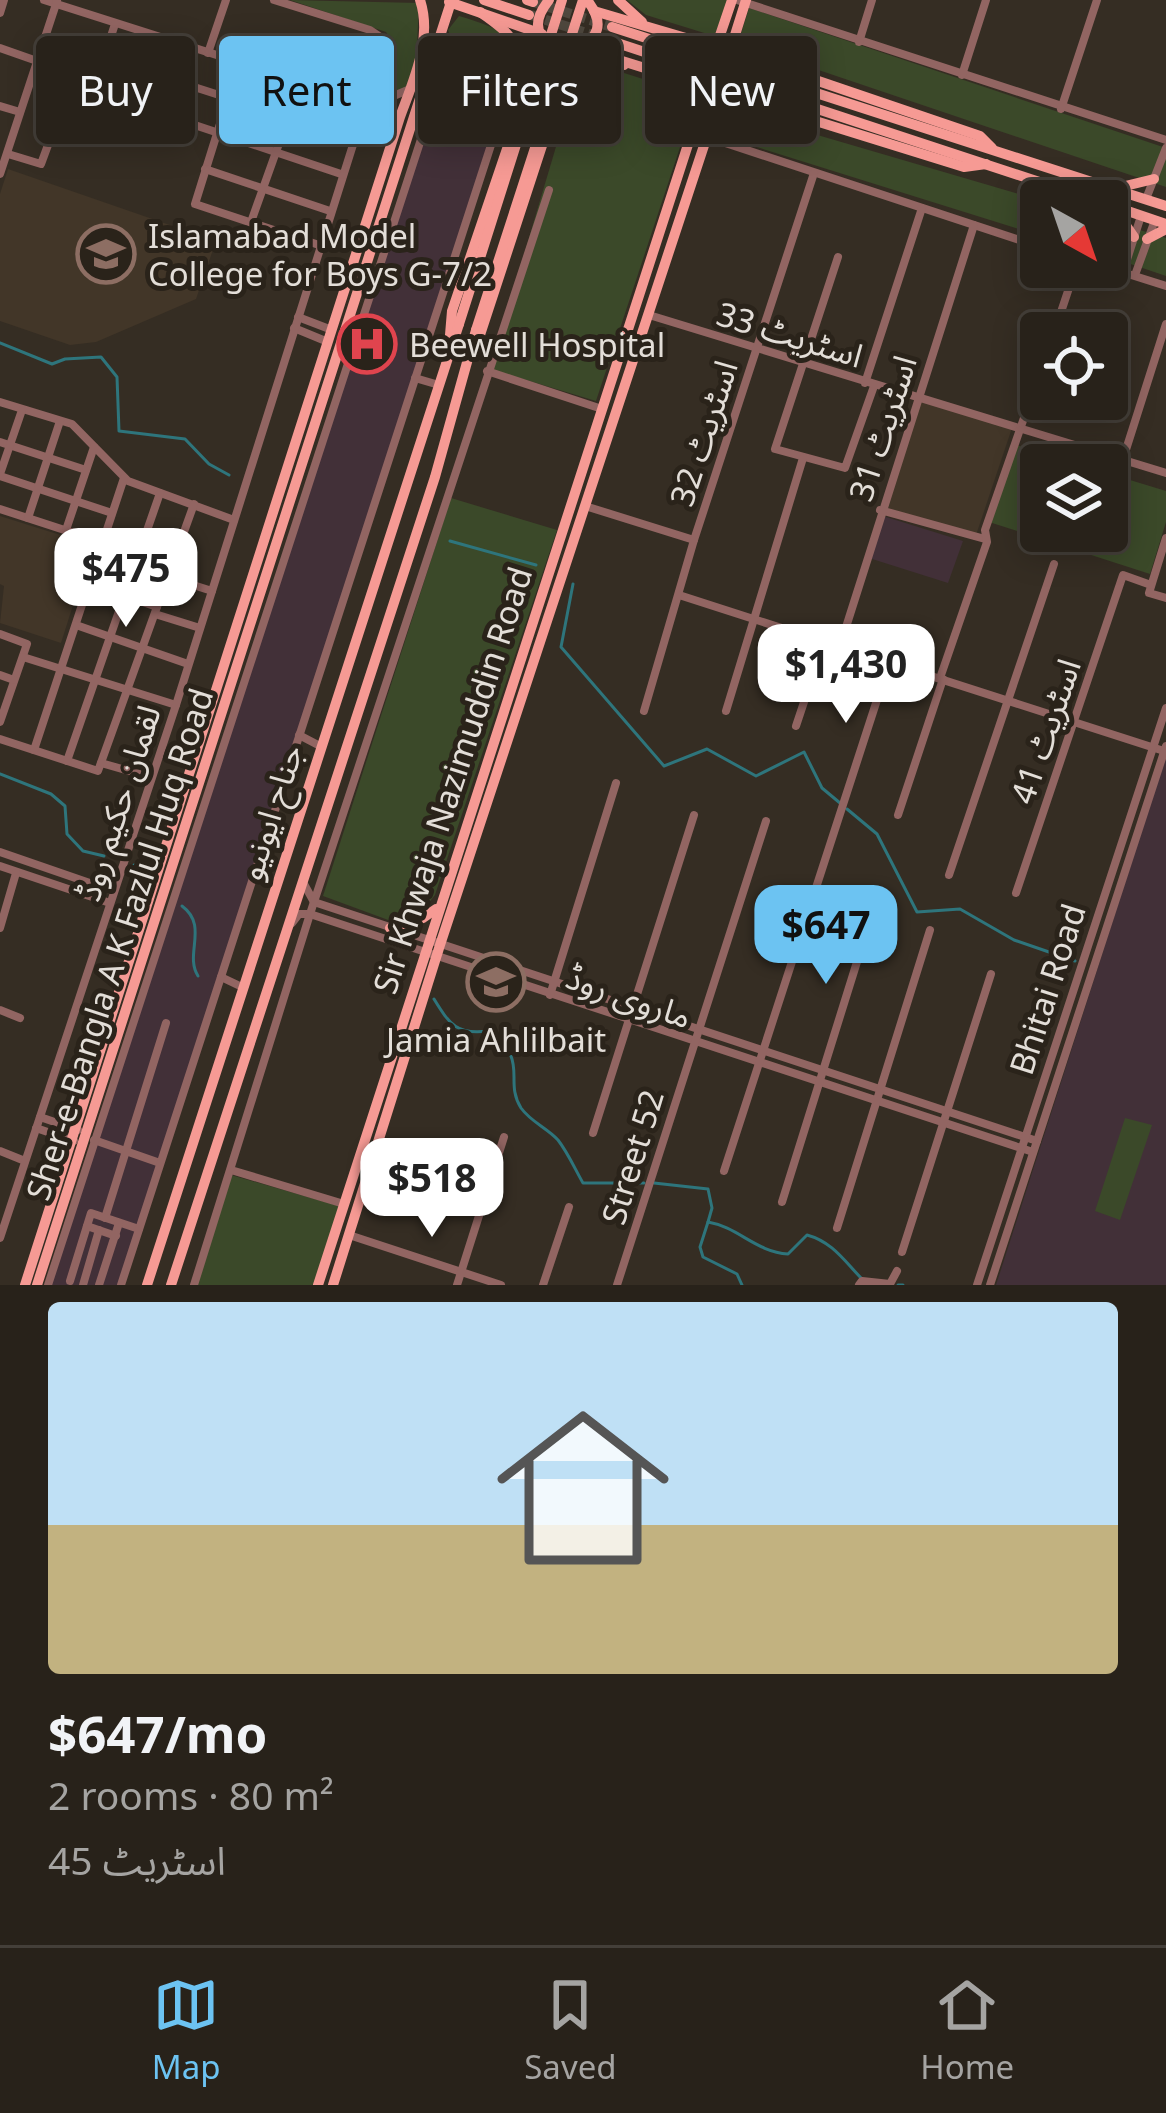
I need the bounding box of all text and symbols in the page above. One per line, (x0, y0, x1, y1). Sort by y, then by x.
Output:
chip: Buy (36, 36, 195, 144)
chip: Rent (219, 36, 394, 144)
chip: Filters (418, 36, 621, 144)
chip: New (645, 36, 817, 144)
north arrow (1020, 180, 1128, 288)
map controls (1020, 180, 1128, 552)
place label: Islamabad Model College for Boys G-7/2 (148, 213, 492, 296)
school or university icon: Islamabad Model College for Boys G-7/2 (75, 223, 137, 285)
street label: اسٹریٹ 33 (712, 290, 868, 378)
button: locate (1020, 312, 1128, 420)
hospital icon: Beewell Hospital (336, 313, 398, 375)
place label: Beewell Hospital (409, 322, 665, 367)
street label: اسٹریٹ 31 (837, 350, 927, 506)
street label: اسٹریٹ 32 (658, 355, 748, 511)
button: layers (1020, 444, 1128, 552)
pin: $475 (55, 528, 197, 630)
text: $475 (81, 540, 171, 593)
street label: Sir Khwaja Nazimuddin Road (362, 561, 542, 999)
pin: $1,430 (748, 624, 944, 726)
text: $1,430 (785, 636, 907, 689)
street label: اسٹریٹ 41 (999, 653, 1091, 809)
street label: Sher-e-Bangla A K Fazlul Huq Road (15, 682, 223, 1206)
street label: لقمان حکیم روڈ (65, 700, 175, 908)
street label: جناح ایونیو (227, 738, 316, 886)
pin: $647 (755, 885, 897, 987)
text: $647 (781, 897, 871, 950)
street label: Bhitai Road (998, 898, 1096, 1080)
school or university icon: Jamia Ahlilbait (465, 951, 527, 1013)
street label: ماروی روڈ (560, 954, 698, 1038)
place label: Jamia Ahlilbait (383, 1017, 606, 1062)
street label: Street 52 (590, 1084, 674, 1230)
pin: $518 (361, 1138, 503, 1240)
text: $518 (387, 1150, 477, 1203)
icon: home (475, 1380, 691, 1596)
text: $647/mo (48, 1698, 267, 1768)
text: 2 rooms · 80 m² (48, 1768, 334, 1821)
text: اسٹریٹ 45 (48, 1833, 226, 1886)
tab: Map (152, 1972, 221, 2089)
tab: Saved (524, 1972, 617, 2089)
tab: Home (920, 1972, 1014, 2089)

